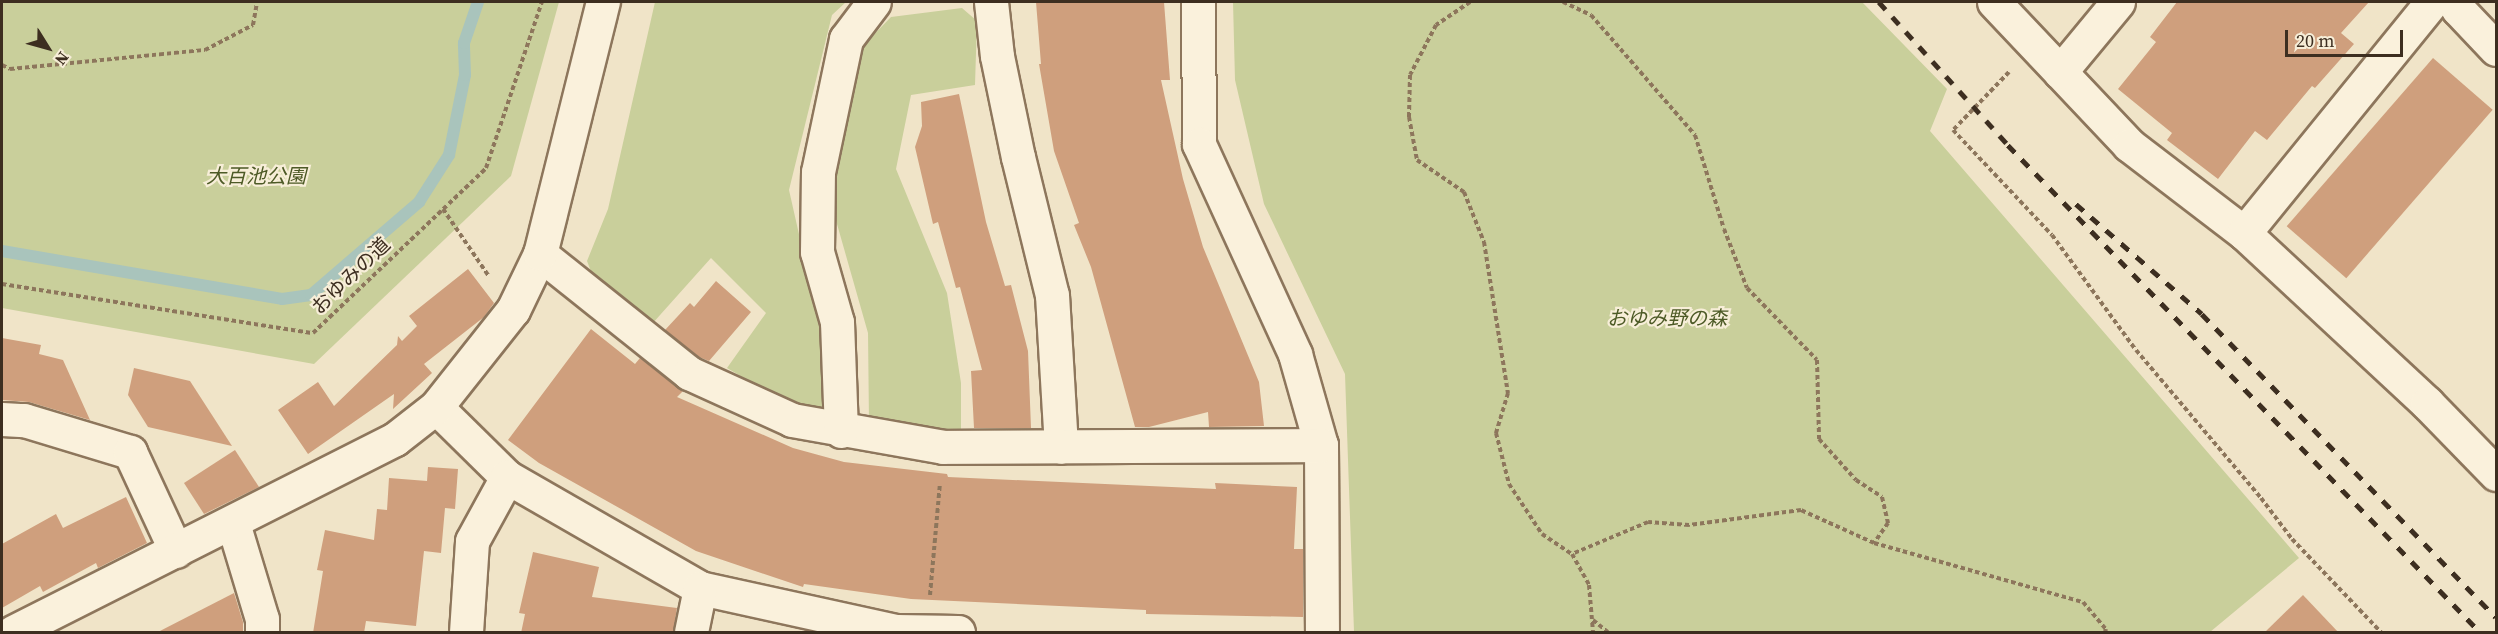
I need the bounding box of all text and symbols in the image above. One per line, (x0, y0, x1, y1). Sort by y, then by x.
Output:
north arrow (18, 18, 78, 78)
scale bar (2288, 18, 2406, 56)
text: 20 m (2296, 28, 2334, 53)
text: N (50, 48, 75, 70)
park label: 大百池公園 (206, 164, 306, 188)
street label: おゆみの道 (307, 233, 395, 319)
park label: おゆみ野の森 (1607, 306, 1727, 330)

